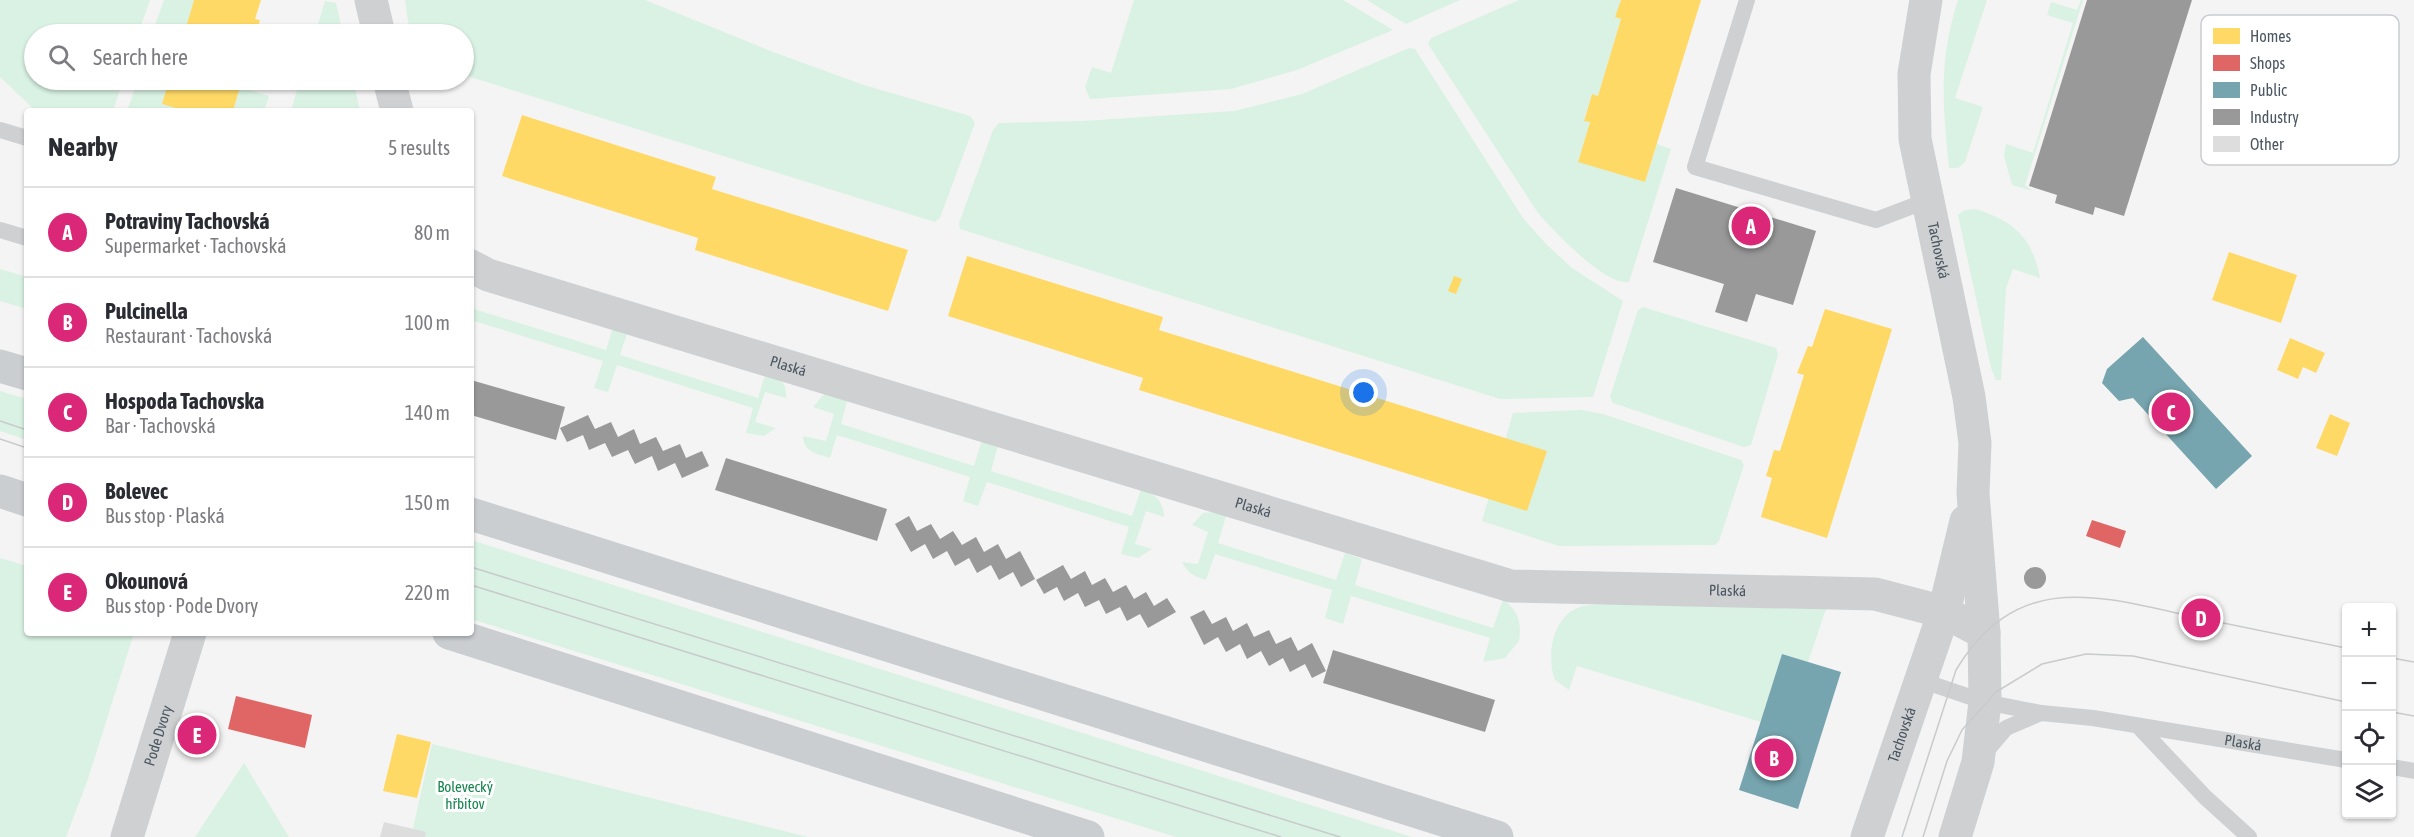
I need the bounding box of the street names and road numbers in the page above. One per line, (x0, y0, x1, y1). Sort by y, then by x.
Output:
street label: Tachovská (1925, 221, 1953, 280)
street label: Plaská (768, 352, 809, 379)
street label: Plaská (1233, 494, 1274, 521)
street label: Plaská (1709, 581, 1746, 599)
street label: Pode Dvory (140, 703, 175, 768)
street label: Tachovská (1884, 705, 1919, 765)
street label: Plaská (2223, 731, 2263, 754)

